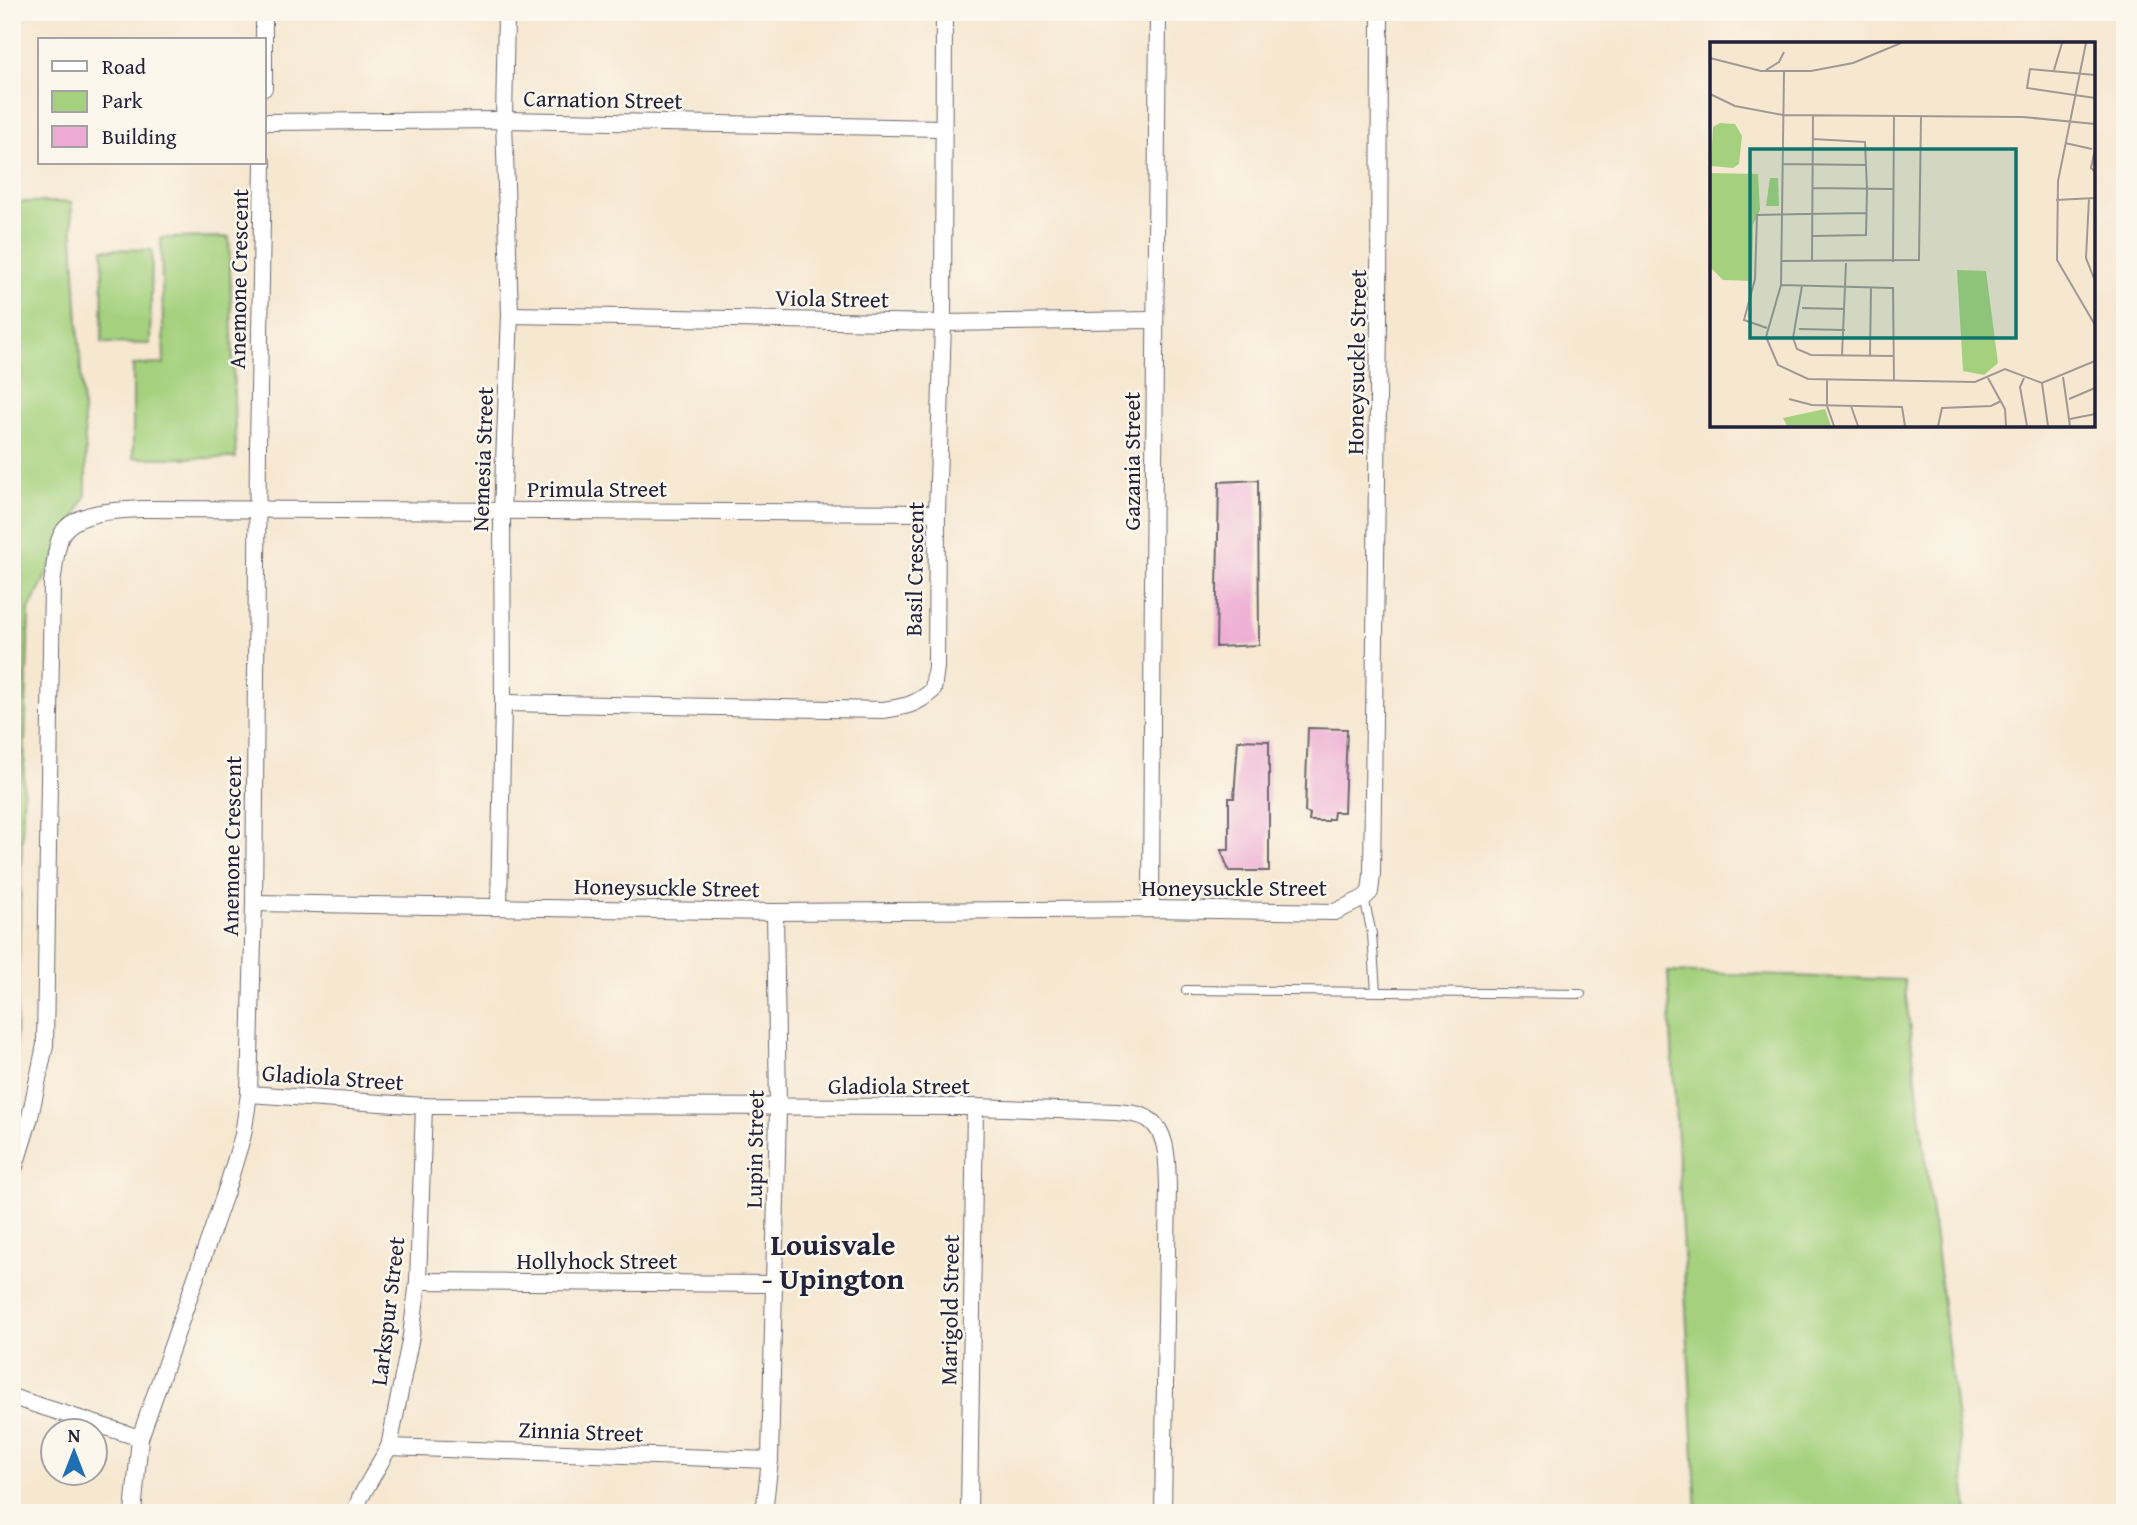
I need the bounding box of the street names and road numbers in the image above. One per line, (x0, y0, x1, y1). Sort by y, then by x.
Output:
street label: Carnation Street (523, 81, 683, 117)
street label: Anemone Crescent (220, 188, 256, 370)
street label: Honeysuckle Street (1338, 269, 1374, 455)
street label: Viola Street (775, 281, 889, 315)
street label: Nemesia Street (463, 386, 501, 532)
street label: Gazania Street (1115, 392, 1148, 530)
street label: Primula Street (527, 472, 667, 505)
street label: Basil Crescent (896, 501, 932, 637)
street label: Anemone Crescent (213, 755, 249, 937)
street label: Honeysuckle Street (574, 869, 760, 905)
street label: Honeysuckle Street (1141, 871, 1327, 904)
street label: Gladiola Street (261, 1056, 405, 1098)
street label: Gladiola Street (828, 1069, 970, 1102)
street label: Lupin Street (736, 1089, 772, 1209)
street label: Marigold Street (931, 1234, 967, 1386)
street label: Larkspur Street (361, 1235, 413, 1387)
street label: Hollyhock Street (517, 1244, 677, 1277)
street label: Zinnia Street (518, 1412, 644, 1450)

